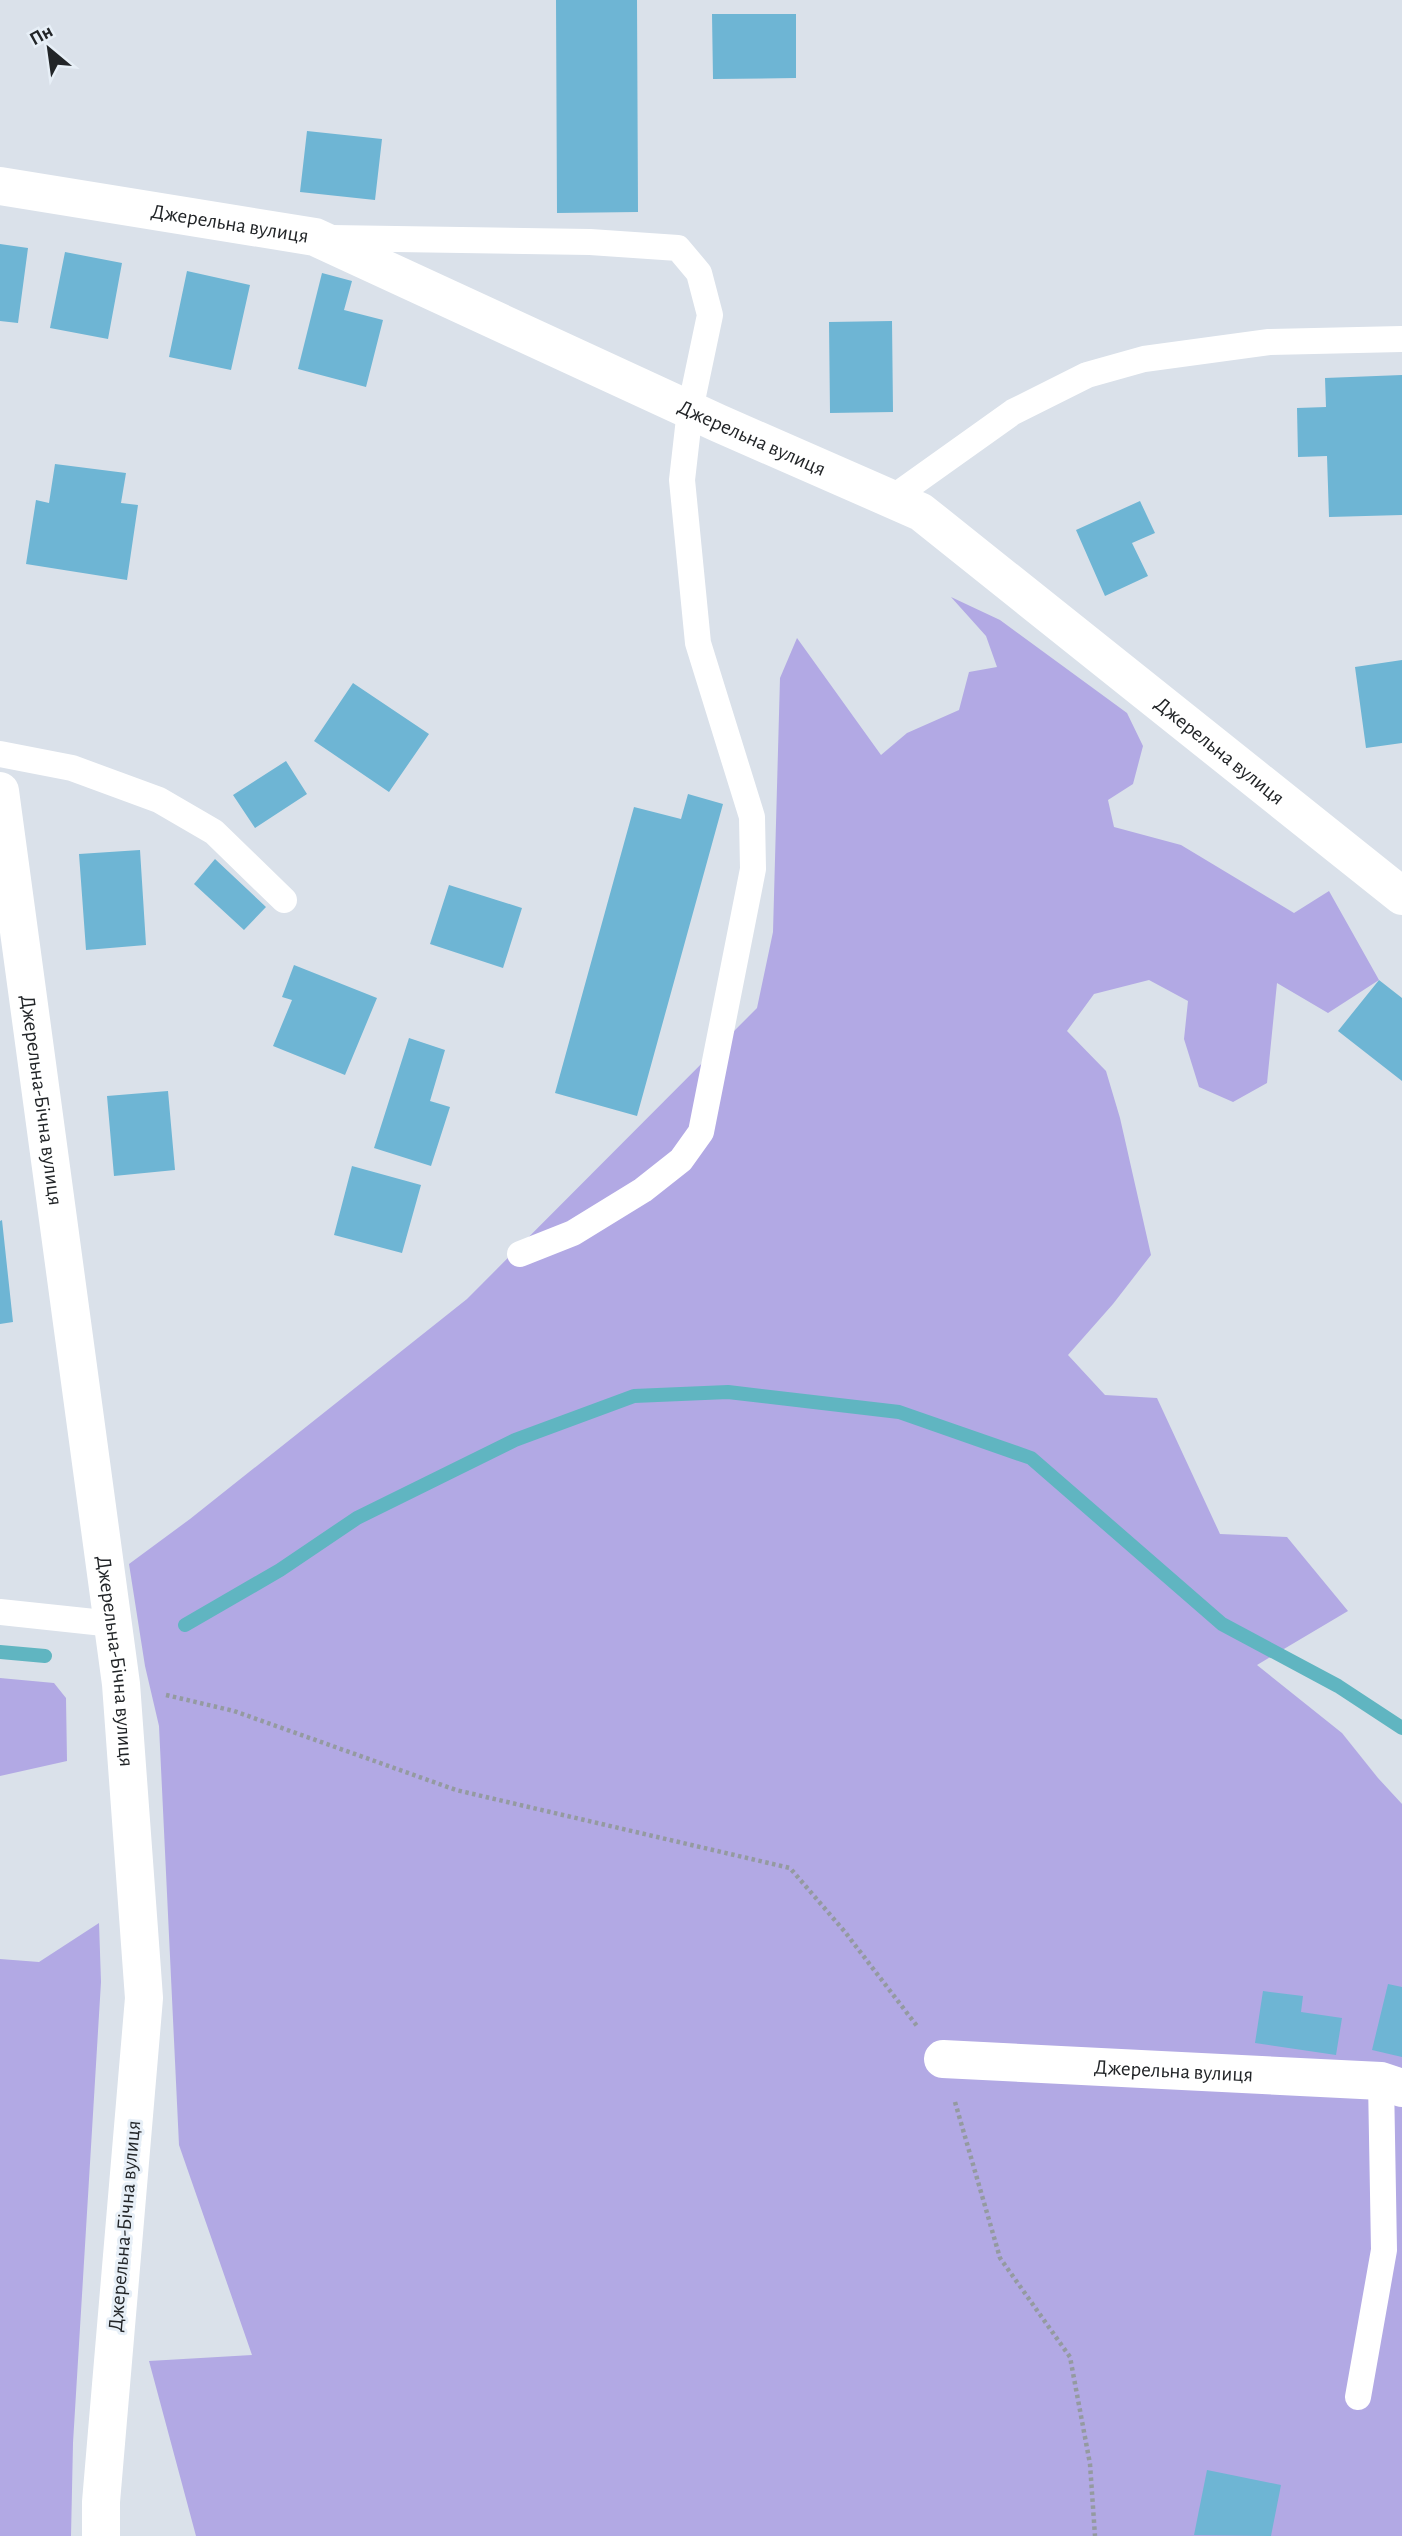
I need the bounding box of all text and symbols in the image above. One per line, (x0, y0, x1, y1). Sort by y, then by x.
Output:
north arrow (14, 14, 84, 84)
text: Пн (27, 22, 56, 49)
street label: Джерельна вулиця (150, 201, 310, 247)
street label: Джерельна вулиця (675, 396, 829, 480)
street label: Джерельна вулиця (1151, 693, 1288, 809)
street label: Джерельна-Бічна вулиця (17, 994, 66, 1207)
street label: Джерельна-Бічна вулиця (93, 1554, 137, 1768)
street label: Джерельна вулиця (1094, 2057, 1254, 2086)
street label: Джерельна-Бічна вулиця (105, 2119, 144, 2333)

